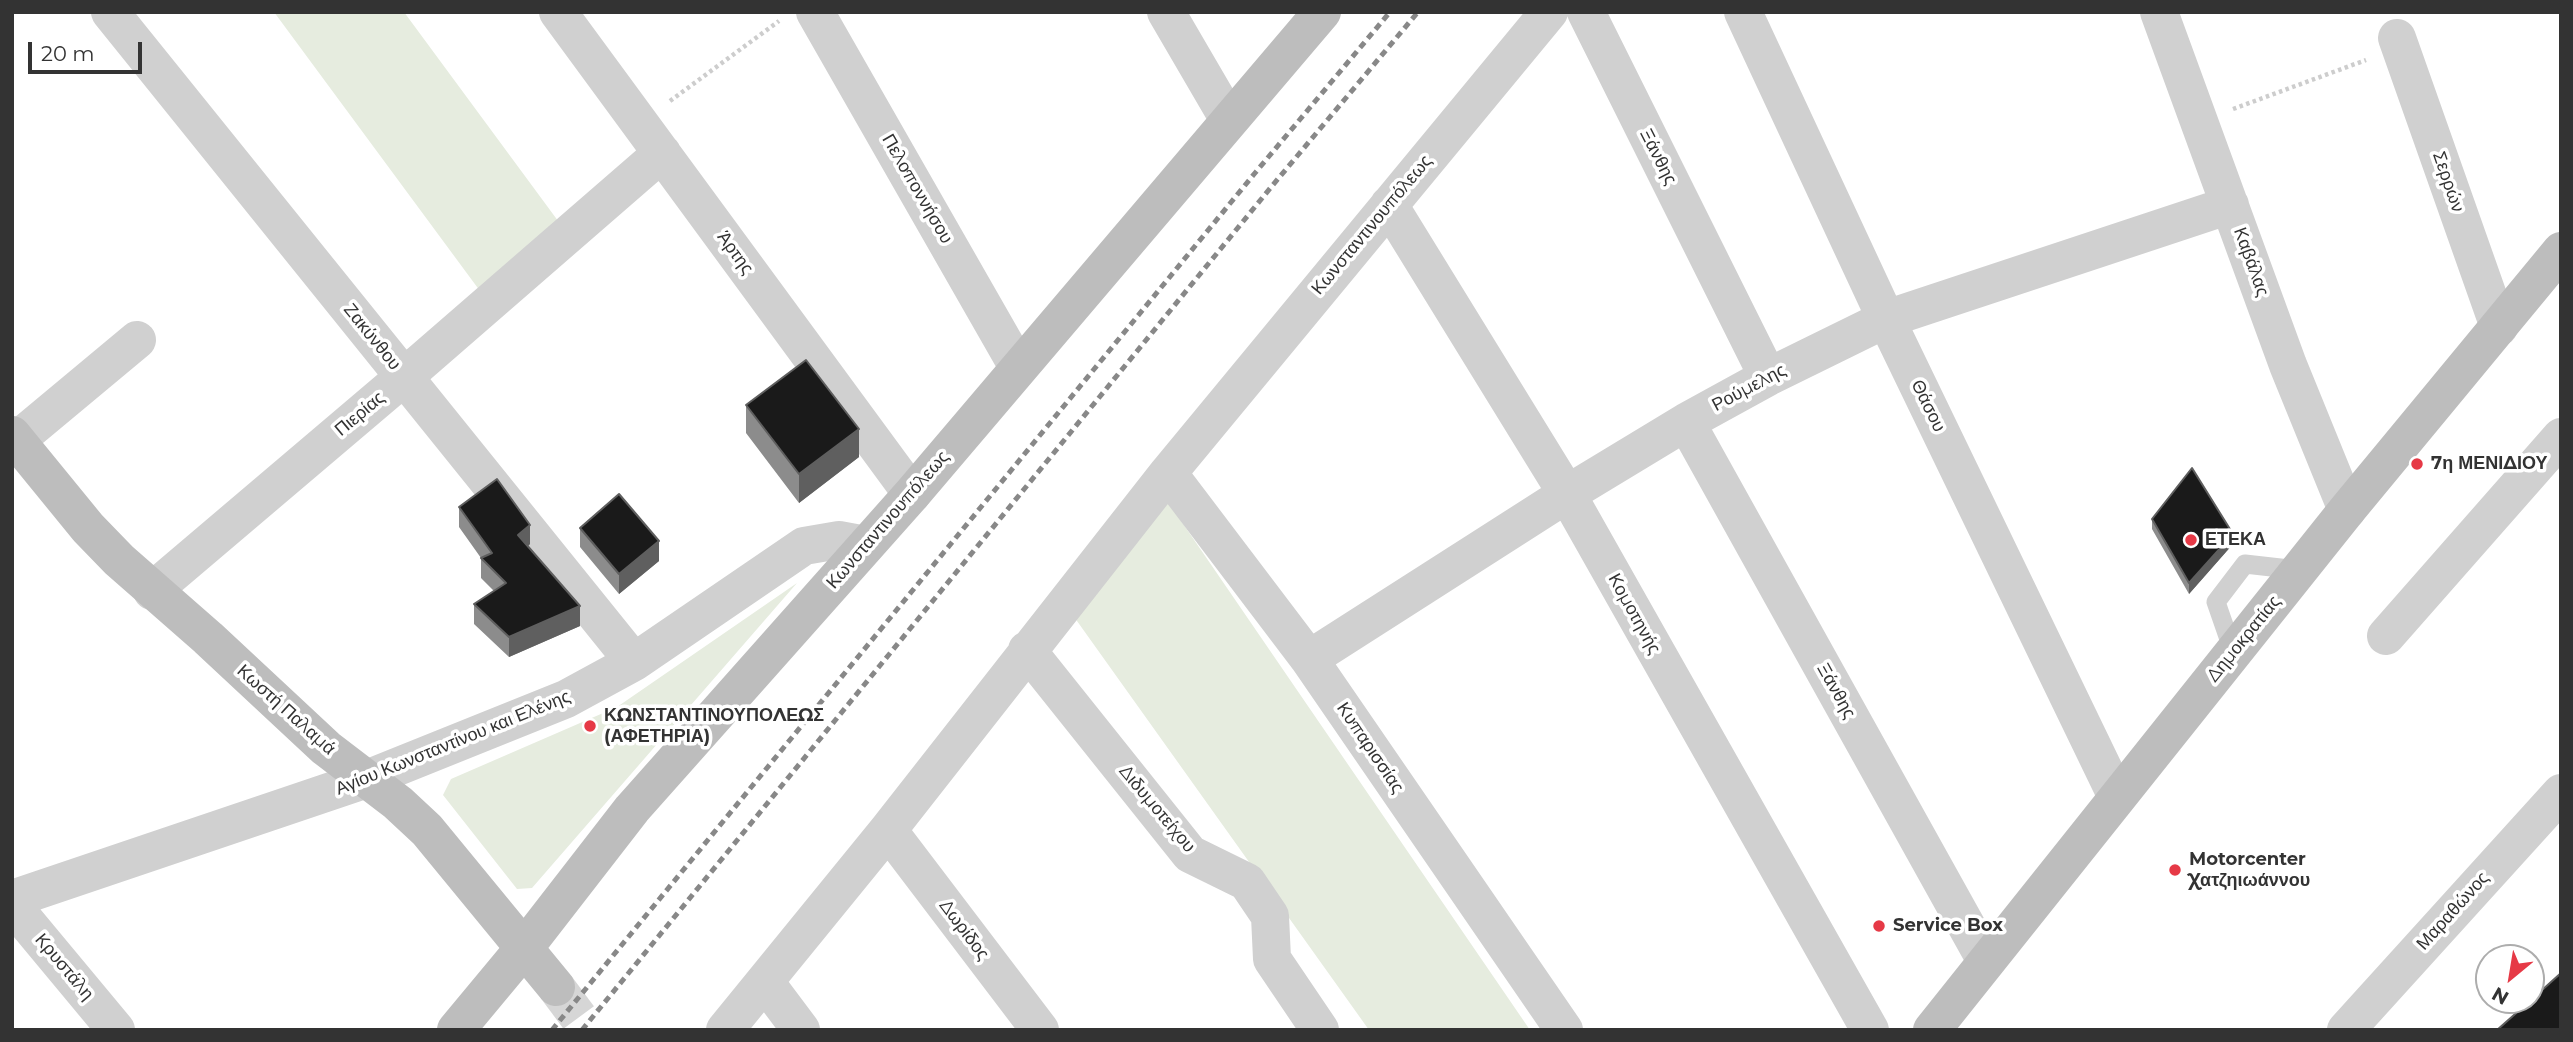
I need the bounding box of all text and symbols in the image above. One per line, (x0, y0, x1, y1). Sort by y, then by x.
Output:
scale bar (32, 28, 145, 72)
text: 20 m (41, 41, 95, 66)
street label: Ξάνθης (1635, 125, 1681, 189)
street label: Πελοποννήσου (877, 130, 957, 248)
street label: Σερρών (2428, 149, 2468, 215)
street label: Κωνσταντινουπόλεως (1307, 151, 1437, 299)
street label: Καβάλας (2229, 225, 2273, 299)
street label: Άρτης (712, 227, 758, 279)
street label: Ζακύνθου (339, 299, 405, 375)
street label: Ρούμελης (1708, 360, 1790, 416)
street label: Θάσου (1906, 376, 1950, 436)
street label: Πιερίας (331, 387, 389, 441)
street label: Κωνσταντινουπόλεως (822, 447, 954, 593)
place label: 7η ΜΕΝΙΔΙΟΥ (2431, 453, 2548, 475)
marker: 7η ΜΕΝΙΔΙΟΥ (2409, 456, 2425, 472)
place label: ΕΤΕΚΑ (2205, 529, 2266, 551)
marker: ΕΤΕΚΑ (2183, 532, 2199, 548)
street label: Κομοτηνής (1603, 570, 1665, 658)
street label: Δημοκρατίας (2203, 591, 2285, 687)
street label: Κωστή Παλαμά (232, 660, 340, 760)
street label: Ξάνθης (1812, 660, 1860, 722)
street label: Αγίου Κωνσταντίνου και Ελένης (332, 686, 574, 800)
street label: Κυπαρισσίας (1332, 699, 1408, 797)
place label: ΚΩΝΣΤΑΝΤΙΝΟΥΠΟΛΕΩΣ (ΑΦΕΤΗΡΙΑ) (604, 705, 824, 748)
marker: ΚΩΝΣΤΑΝΤΙΝΟΥΠΟΛΕΩΣ (ΑΦΕΤΗΡΙΑ) (582, 718, 598, 734)
street label: Διδυμοτείχου (1114, 761, 1200, 857)
place label: Motorcenter Χατζηιωάννου (2189, 849, 2310, 892)
marker: Motorcenter Χατζηιωάννου (2167, 862, 2183, 878)
street label: Μαραθώνος (2412, 867, 2494, 955)
street label: Δωρίδος (934, 896, 994, 964)
place label: Service Box (1893, 915, 2003, 937)
marker: Service Box (1871, 918, 1887, 934)
street label: Κρυστάλη (30, 929, 98, 1005)
north arrow (2475, 944, 2545, 1014)
text: N (2488, 982, 2513, 1010)

